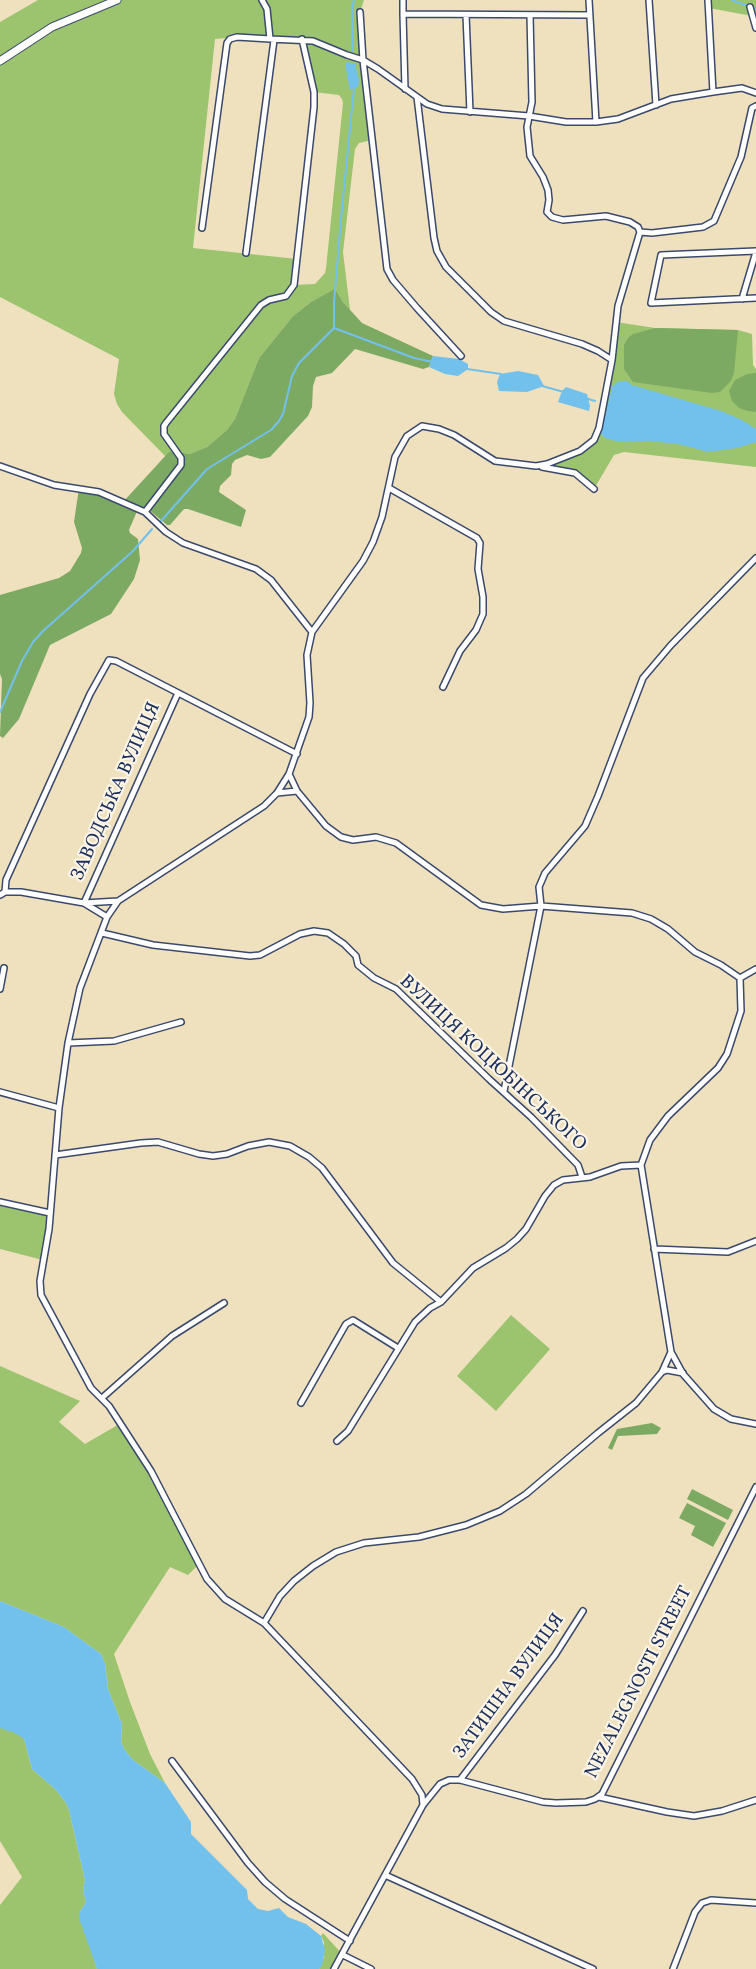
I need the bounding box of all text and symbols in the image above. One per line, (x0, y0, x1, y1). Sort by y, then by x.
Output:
street label: ЗАВОДСЬКА ВУЛИЦЯ (67, 699, 167, 885)
street label: ВУЛИЦЯ КОЦЮБІНСЬКОГО (394, 971, 590, 1157)
street label: NEZALEGNOSTI STREET (582, 1583, 698, 1783)
street label: ЗАТИШНА ВУЛИЦЯ (450, 1610, 570, 1764)

